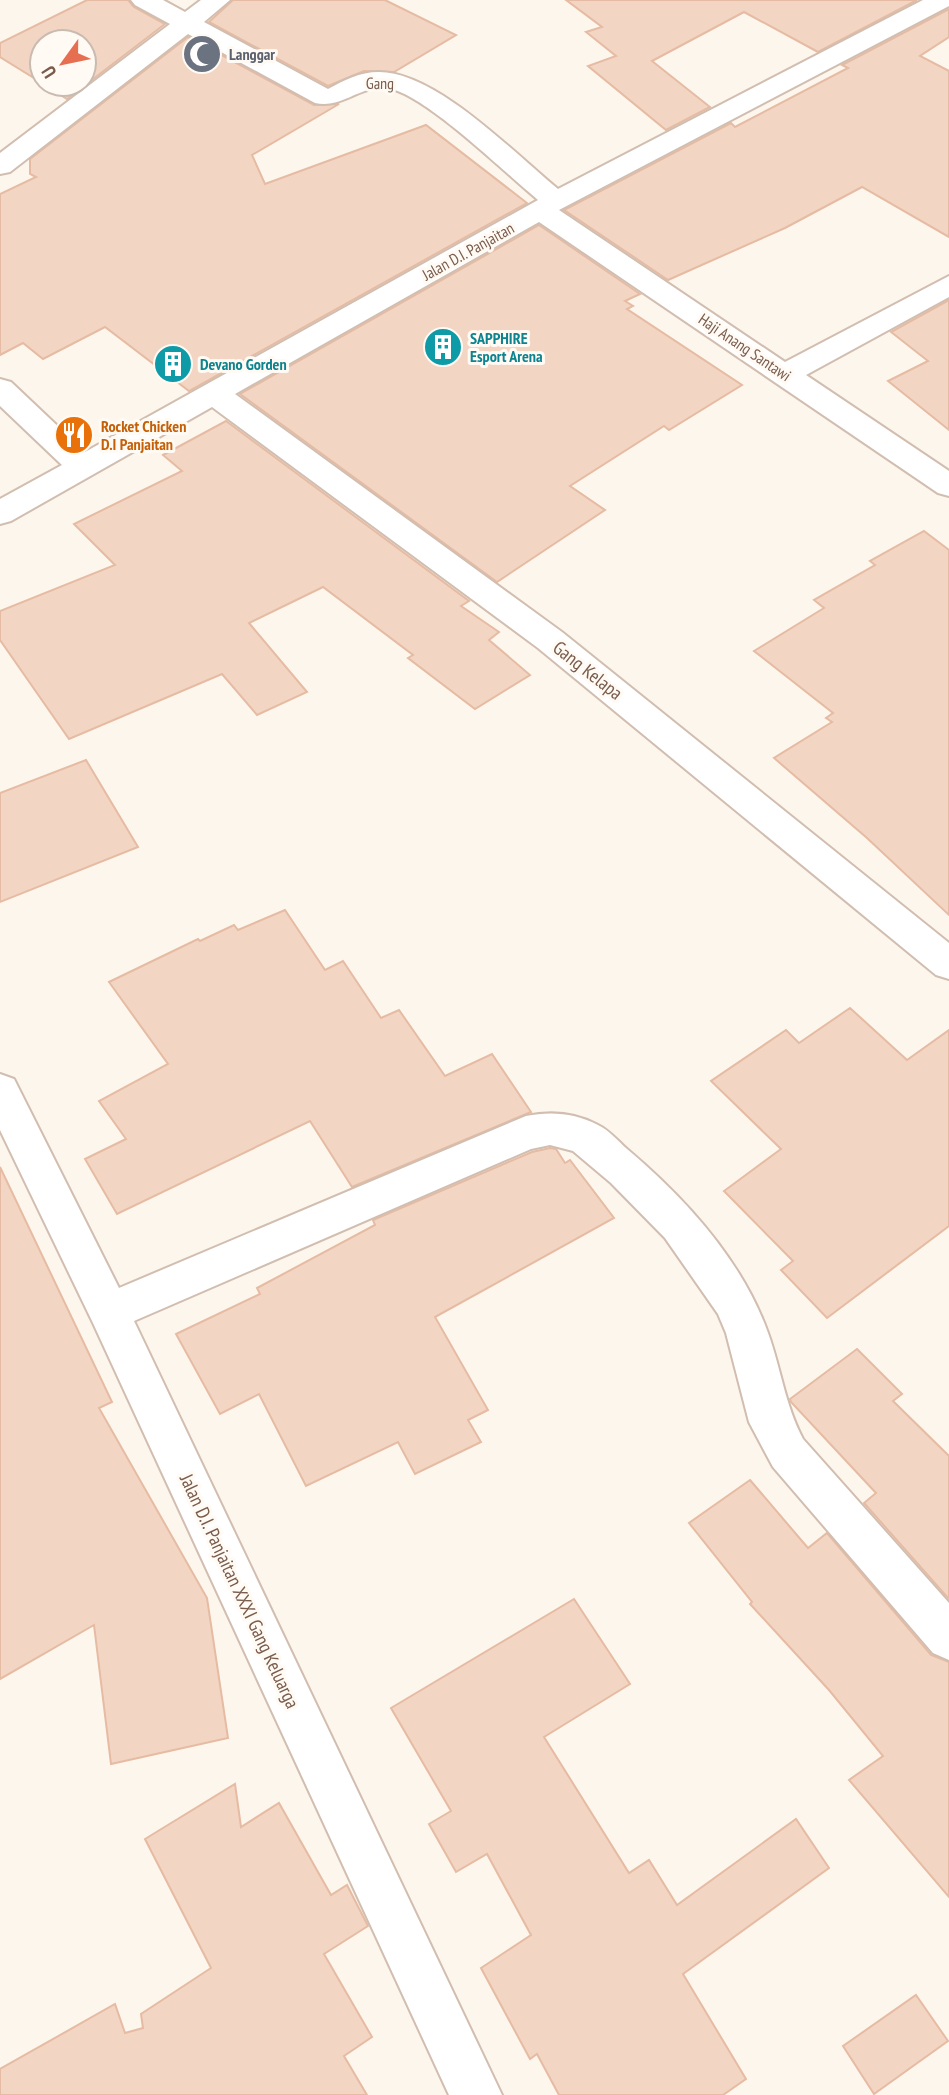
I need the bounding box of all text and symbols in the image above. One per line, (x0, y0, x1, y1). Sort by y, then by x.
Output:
north arrow (28, 28, 98, 98)
mosque icon: Langgar (181, 33, 223, 75)
place label: Langgar (229, 44, 275, 64)
text: U (36, 62, 61, 83)
street label: Gang (366, 73, 394, 93)
street label: Jalan D.I. Panjaitan (418, 218, 517, 285)
street label: Haji Anang Santawi (695, 309, 795, 385)
building icon: SAPPHIRE Esport Arena (422, 326, 464, 368)
place label: SAPPHIRE Esport Arena (470, 328, 543, 366)
building icon: Devano Gorden (152, 343, 194, 385)
place label: Devano Gorden (200, 354, 287, 374)
restaurant icon: Rocket Chicken D.I Panjaitan (53, 414, 95, 456)
place label: Rocket Chicken D.I Panjaitan (101, 416, 186, 454)
street label: Gang Kelapa (548, 635, 628, 705)
street label: Jalan D.I. Panjaitan XXXI Gang Keluarga (175, 1469, 305, 1712)

